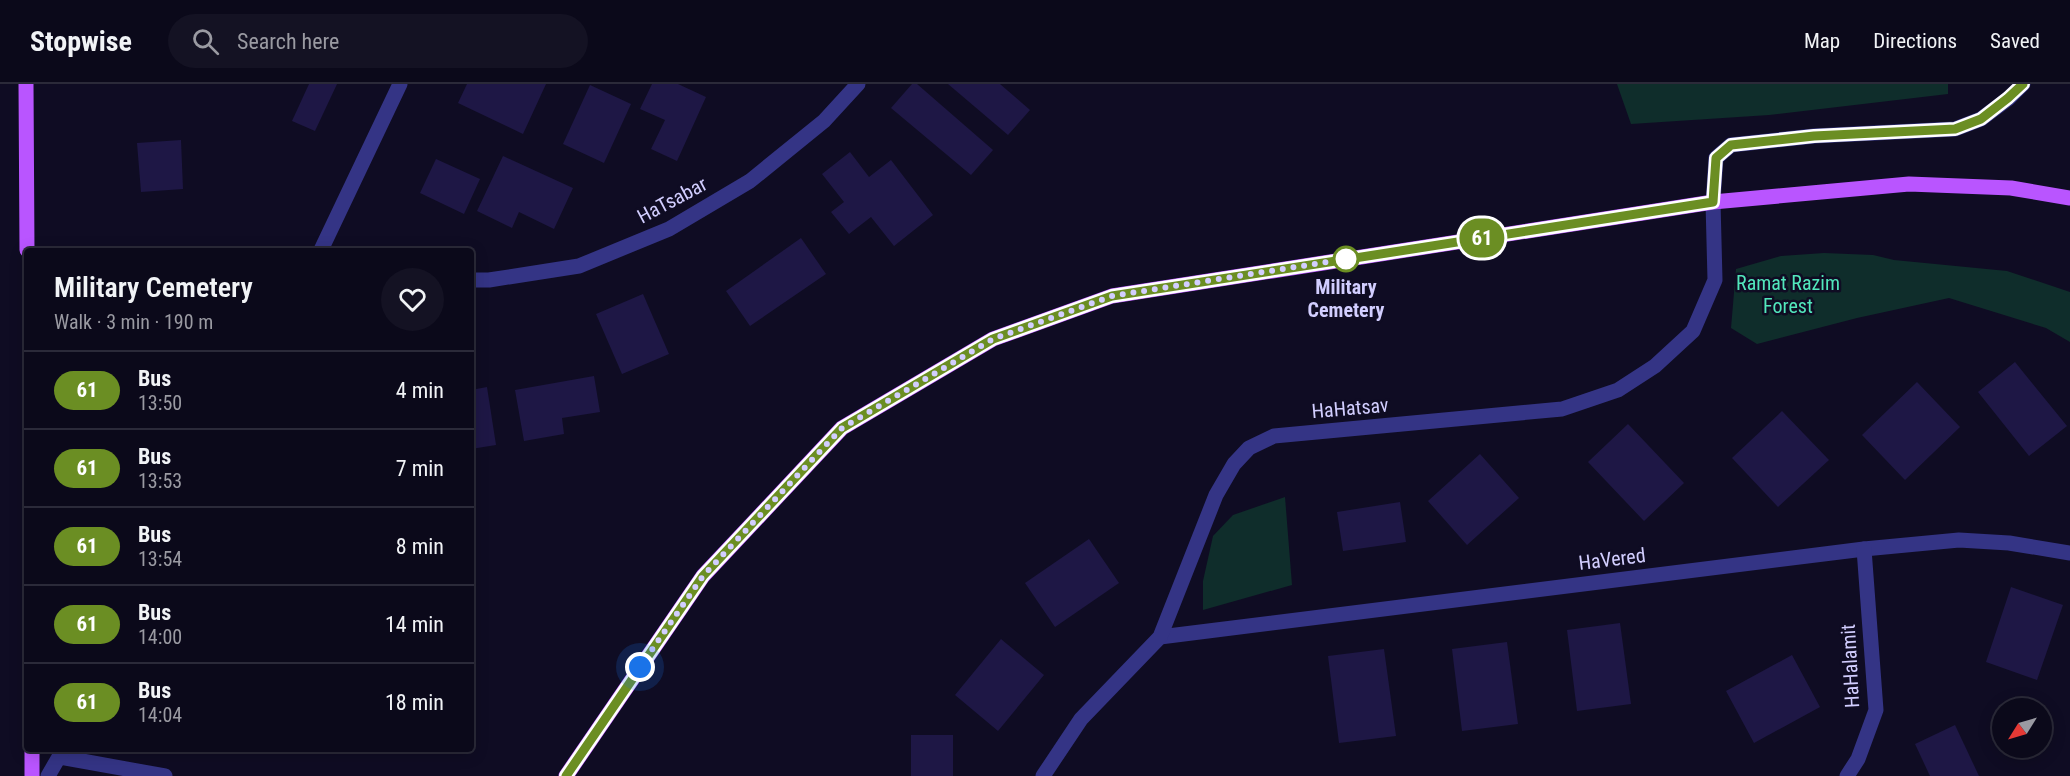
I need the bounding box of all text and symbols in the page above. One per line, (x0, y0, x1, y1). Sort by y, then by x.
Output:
search box (168, 14, 588, 68)
text: Stopwise (30, 25, 132, 58)
icon: search (189, 25, 222, 58)
text: Search here (237, 29, 339, 54)
text: Map (1804, 29, 1840, 53)
text: Directions (1873, 29, 1957, 53)
text: Saved (1990, 29, 2040, 53)
street label: HaTsabar (633, 172, 711, 228)
line badge: 61 (1455, 218, 1509, 258)
text: 61 (1471, 226, 1493, 250)
marker: Military Cemetery (1333, 246, 1359, 272)
button: heart (381, 268, 444, 331)
text: Military Cemetery (54, 271, 253, 304)
park label: Ramat Razim Forest (1736, 271, 1840, 318)
place label: Military Cemetery (1308, 275, 1384, 322)
text: Walk · 3 min · 190 m (54, 310, 213, 334)
text: Bus (138, 366, 171, 391)
text: 61 (76, 378, 98, 402)
text: 4 min (396, 378, 444, 403)
text: 13:50 (138, 391, 182, 415)
street label: HaHatsav (1311, 393, 1390, 423)
text: Bus (138, 444, 171, 469)
text: 61 (76, 456, 98, 480)
text: 7 min (396, 456, 444, 481)
text: 13:53 (138, 469, 182, 493)
text: Bus (138, 522, 171, 547)
text: 61 (76, 534, 98, 558)
text: 8 min (396, 534, 444, 559)
street label: HaVered (1577, 543, 1647, 575)
text: 13:54 (138, 547, 182, 571)
text: Bus (138, 600, 171, 625)
text: 61 (76, 612, 98, 636)
text: 14 min (385, 612, 444, 637)
street label: HaHalamit (1836, 623, 1864, 708)
text: 14:00 (138, 625, 182, 649)
your location (625, 652, 655, 682)
text: Bus (138, 678, 171, 703)
text: 61 (76, 690, 98, 714)
text: 18 min (385, 690, 444, 715)
north arrow (1992, 698, 2052, 758)
map controls (1992, 698, 2052, 758)
text: 14:04 (138, 703, 182, 727)

